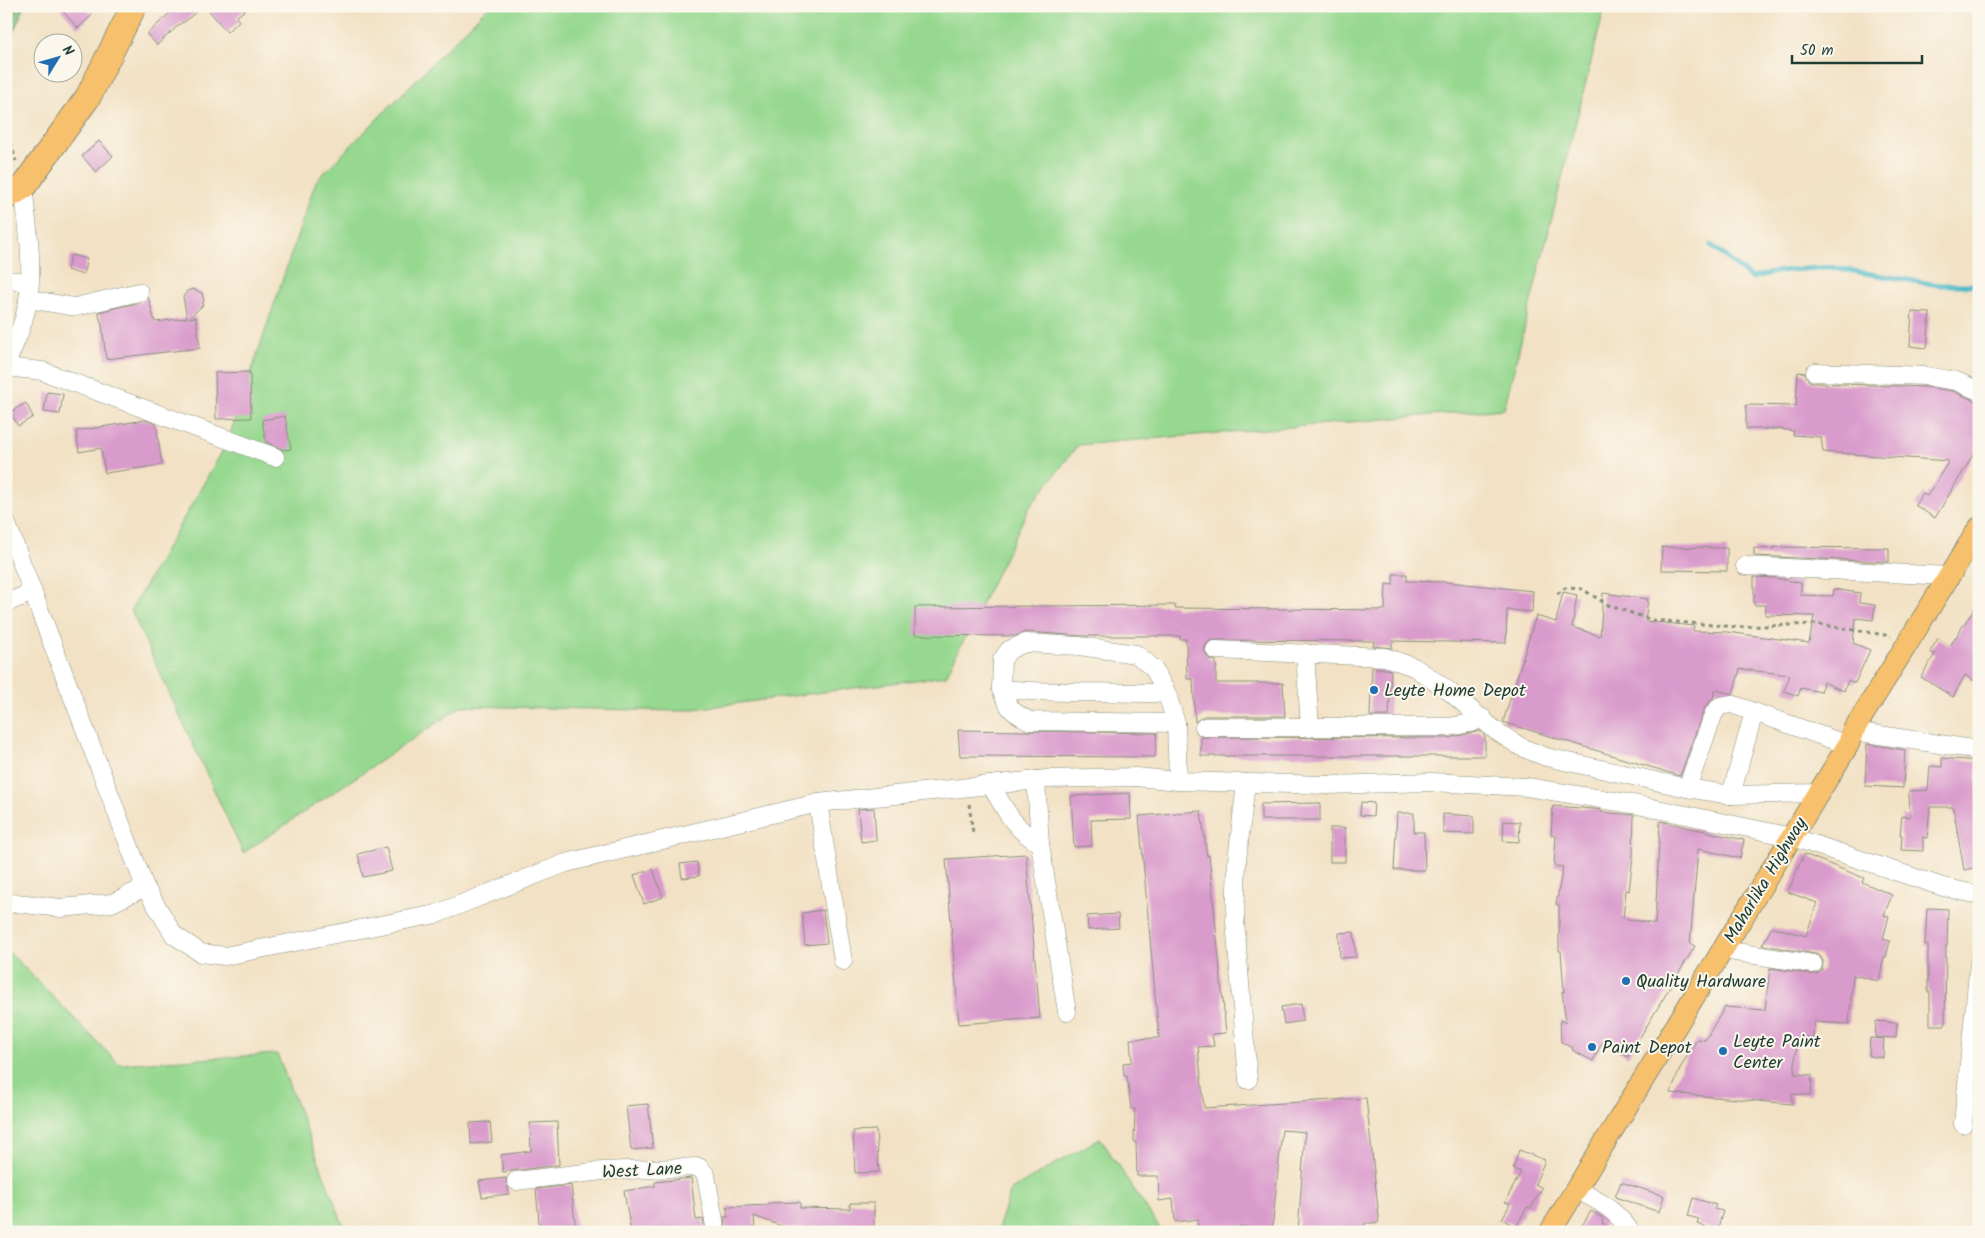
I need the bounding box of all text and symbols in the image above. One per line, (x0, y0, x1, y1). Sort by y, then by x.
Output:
north arrow (32, 32, 82, 82)
scale bar (1792, 32, 1922, 64)
text: 50 m (1800, 39, 1834, 63)
text: N (56, 41, 79, 61)
place label: Leyte Home Depot (1384, 677, 1527, 706)
marker: Leyte Home Depot (1368, 684, 1380, 696)
street label: Maharlika Highway (1717, 812, 1816, 950)
place label: Quality Hardware (1636, 968, 1766, 997)
marker: Quality Hardware (1620, 975, 1632, 987)
place label: Leyte Paint Center (1733, 1028, 1822, 1078)
place label: Paint Depot (1602, 1034, 1693, 1063)
marker: Paint Depot (1586, 1041, 1598, 1053)
marker: Leyte Paint Center (1717, 1045, 1729, 1057)
street label: West Lane (601, 1155, 683, 1188)

